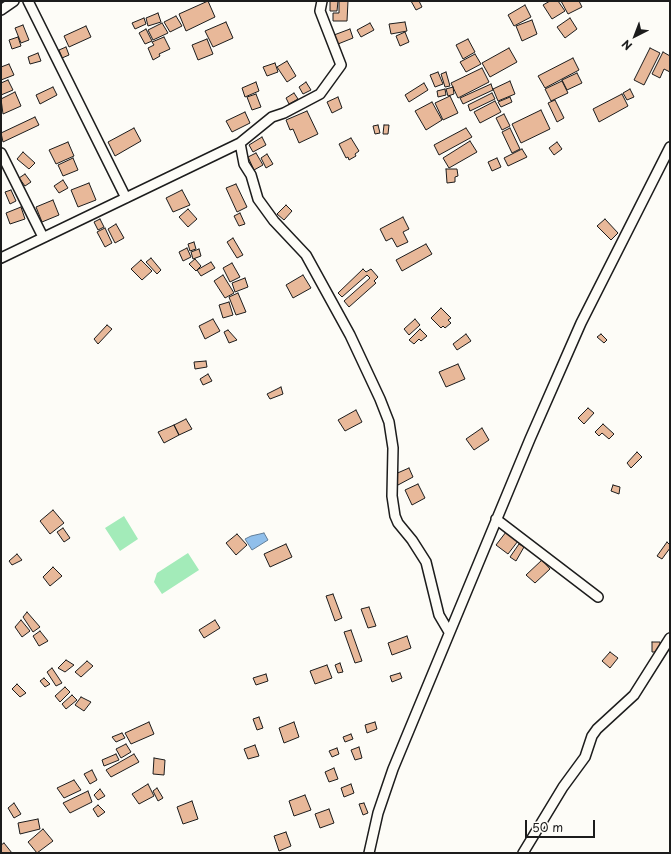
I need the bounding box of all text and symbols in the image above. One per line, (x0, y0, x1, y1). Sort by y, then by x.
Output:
north arrow (615, 16, 655, 56)
text: N (618, 36, 636, 55)
scale bar (527, 812, 597, 838)
text: 50 m (532, 818, 563, 836)

